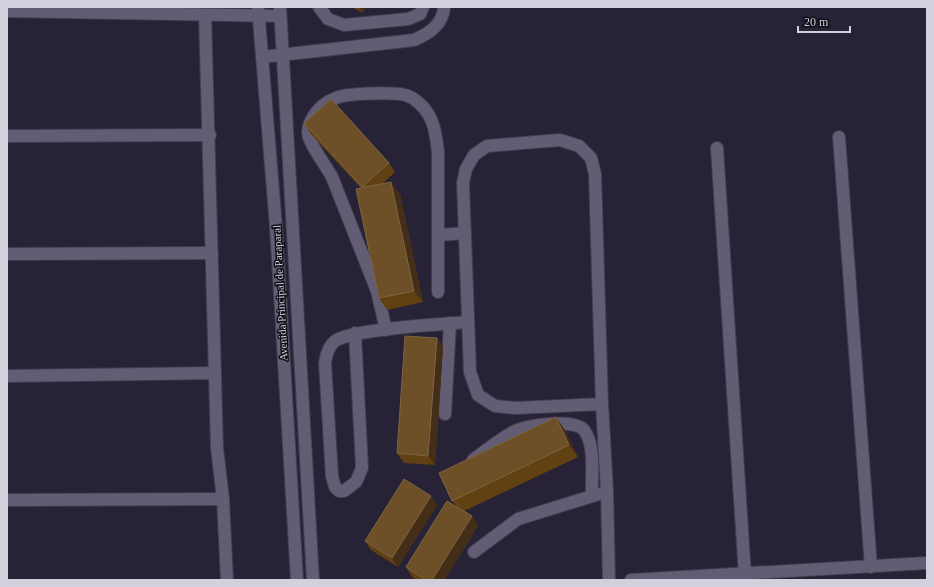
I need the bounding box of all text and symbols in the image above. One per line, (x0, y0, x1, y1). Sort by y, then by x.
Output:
scale bar (798, 8, 850, 34)
text: 20 m (804, 15, 829, 29)
street label: Avenida Principal de Paraparal (270, 225, 290, 361)

